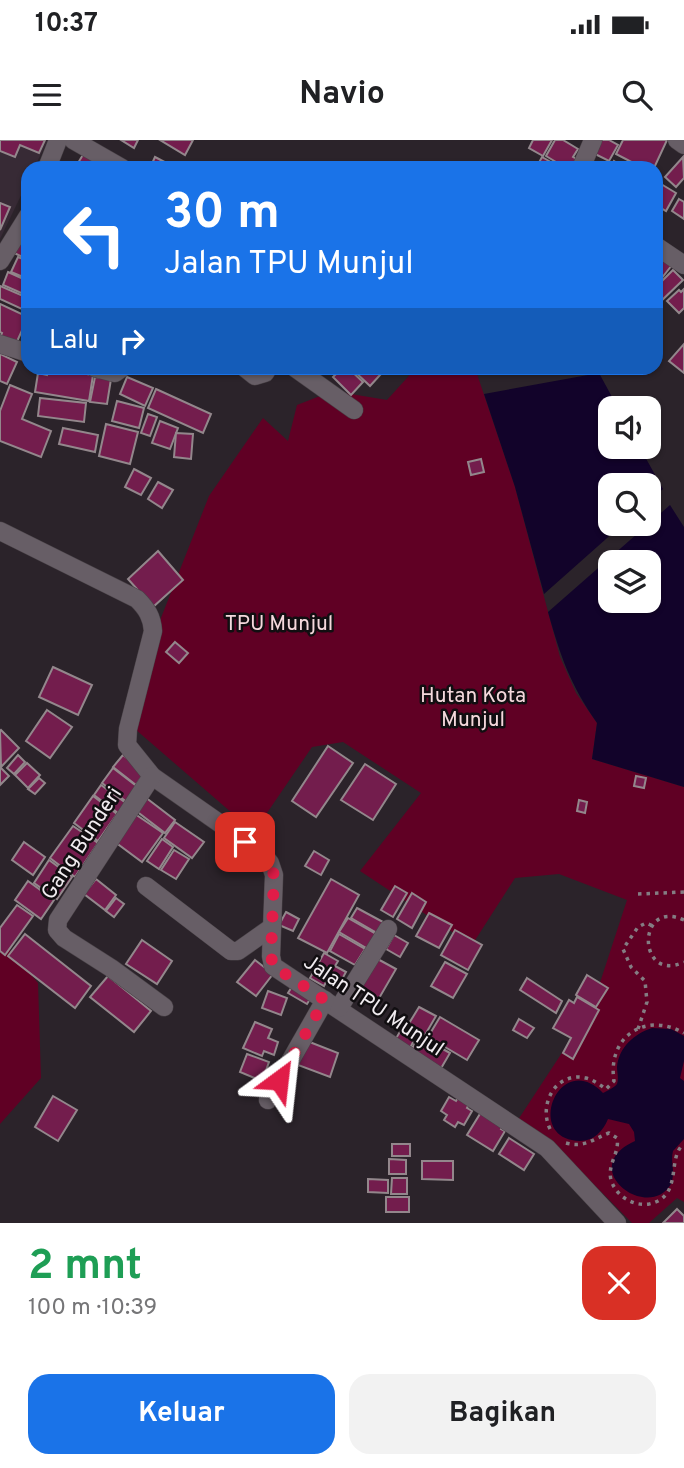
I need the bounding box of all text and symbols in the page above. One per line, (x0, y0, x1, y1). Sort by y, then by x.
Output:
text: 10:37 (35, 8, 98, 41)
text: Navio (299, 75, 385, 115)
icon: menu (28, 76, 66, 114)
icon: search (618, 76, 656, 114)
text: 30 m (164, 184, 280, 246)
icon: left (49, 189, 140, 280)
text: Jalan TPU Munjul (164, 245, 414, 285)
icon: right (113, 322, 151, 360)
text: Lalu (49, 325, 99, 358)
map controls (598, 396, 661, 613)
button: sound (598, 396, 661, 459)
button: search (598, 473, 661, 536)
button: layers (598, 550, 661, 613)
park label: TPU Munjul (225, 611, 333, 638)
park label: Hutan Kota Munjul (420, 683, 526, 734)
street label: Gang Bunderi (36, 782, 129, 905)
pin (215, 812, 275, 872)
icon: arrive (226, 823, 264, 861)
street label: Jalan TPU Munjul (298, 949, 449, 1063)
position arrow (242, 1043, 316, 1117)
text: 2 mnt (28, 1241, 142, 1294)
button: close (582, 1246, 656, 1320)
text: 100 m · 10:39 (28, 1294, 157, 1323)
button: Keluar (28, 1374, 335, 1454)
button: Bagikan (349, 1374, 656, 1454)

